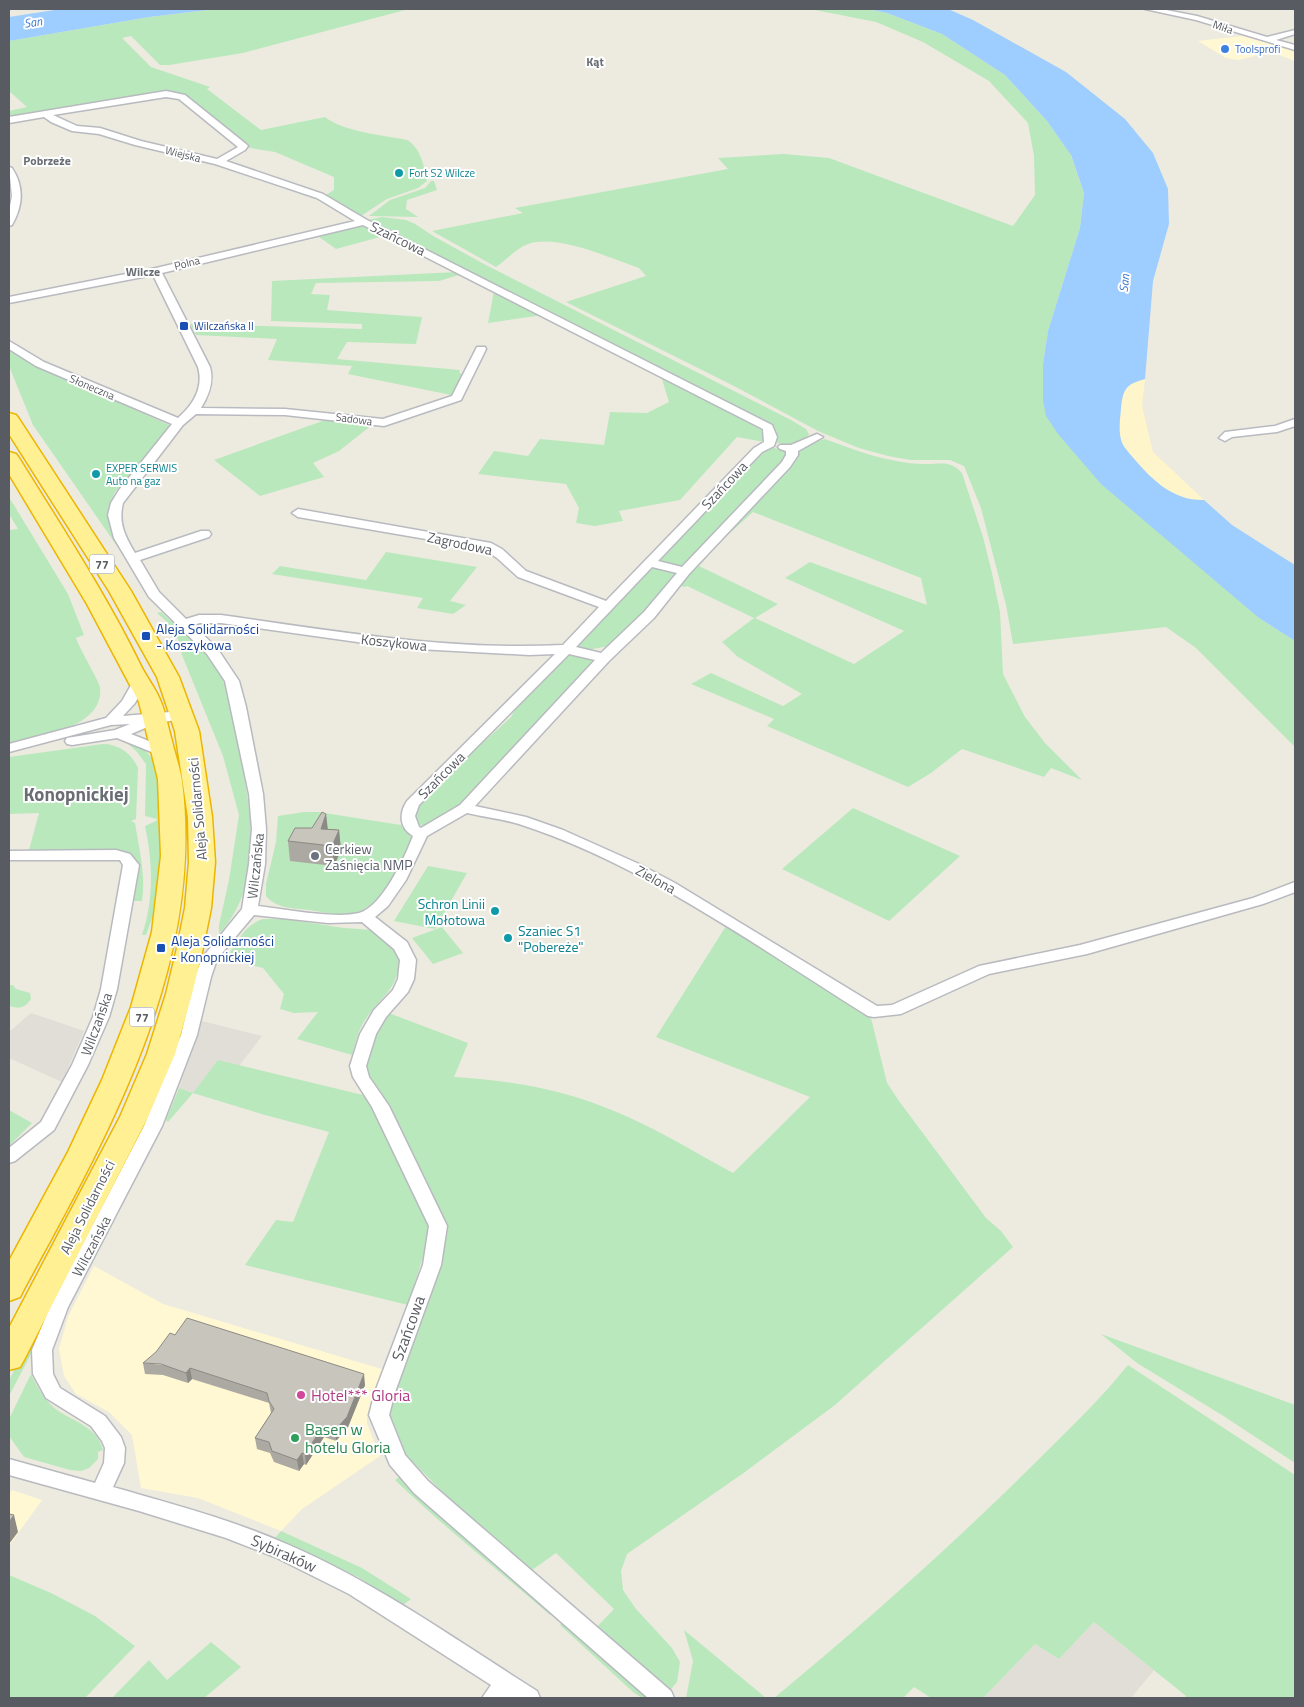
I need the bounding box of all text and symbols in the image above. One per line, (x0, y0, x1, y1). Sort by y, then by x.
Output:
water label: San (23, 11, 44, 33)
street label: Miła (1211, 16, 1236, 38)
place label: Toolsprofi (1235, 41, 1280, 57)
marker: Toolsprofi (1219, 43, 1231, 55)
district label: Kąt (586, 52, 604, 71)
street label: Wiejska (164, 142, 203, 166)
district label: Pobrzeże (23, 151, 71, 170)
place label: Fort S2 Wilcze (409, 165, 475, 181)
marker: Fort S2 Wilcze (393, 167, 405, 179)
street label: Szańcowa (367, 216, 429, 260)
street label: Polna (172, 252, 202, 274)
district label: Wilcze (126, 262, 160, 281)
water label: San (1114, 272, 1134, 293)
place label: Wilczańska II (194, 318, 254, 334)
marker: Wilczańska II (178, 320, 190, 332)
street label: Słoneczna (67, 370, 118, 404)
street label: Sadowa (335, 409, 374, 430)
street label: Szańcowa (696, 456, 752, 514)
place label: EXPER SERWIS Auto na gaz (106, 460, 177, 489)
marker: EXPER SERWIS Auto na gaz (90, 468, 102, 480)
street label: Zagrodowa (425, 526, 495, 560)
road number: 77 (90, 554, 114, 574)
place label: Aleja Solidarności - Koszykowa (156, 618, 259, 655)
street label: Koszykowa (360, 628, 428, 656)
marker: Aleja Solidarności - Koszykowa (140, 630, 152, 642)
street label: Szańcowa (413, 747, 469, 803)
street label: Aleja Solidarności (182, 757, 212, 861)
district label: Konopnickiej (23, 779, 129, 808)
street label: WiIczańska (241, 832, 269, 900)
place label: Cerkiew Zaśnięcia NMP (325, 838, 413, 875)
marker: Cerkiew Zaśnięcia NMP (309, 850, 321, 862)
street label: Zielona (632, 859, 680, 899)
place label: Schron Linii Mołotowa (418, 893, 485, 930)
marker: Schron Linii Mołotowa (489, 905, 501, 917)
place label: Szaniec S1 "Pobereże" (518, 920, 584, 957)
place label: Aleja Solidarności - Konopnickiej (171, 930, 274, 967)
marker: Szaniec S1 "Pobereże" (502, 932, 514, 944)
marker: Aleja Solidarności - Konopnickiej (155, 942, 167, 954)
street label: Wilczańska (75, 989, 117, 1059)
road number: 77 (130, 1008, 154, 1026)
street label: Aleja Solidarności (54, 1156, 120, 1258)
street label: WiIczańska (66, 1212, 116, 1280)
street label: Szańcowa (385, 1292, 431, 1364)
place label: Hotel*** Gloria (311, 1383, 410, 1407)
marker: Hotel*** Gloria (295, 1389, 307, 1401)
place label: Basen w hotelu Gloria (305, 1417, 390, 1459)
marker: Basen w hotelu Gloria (289, 1432, 301, 1444)
street label: Sybiraków (247, 1528, 321, 1578)

